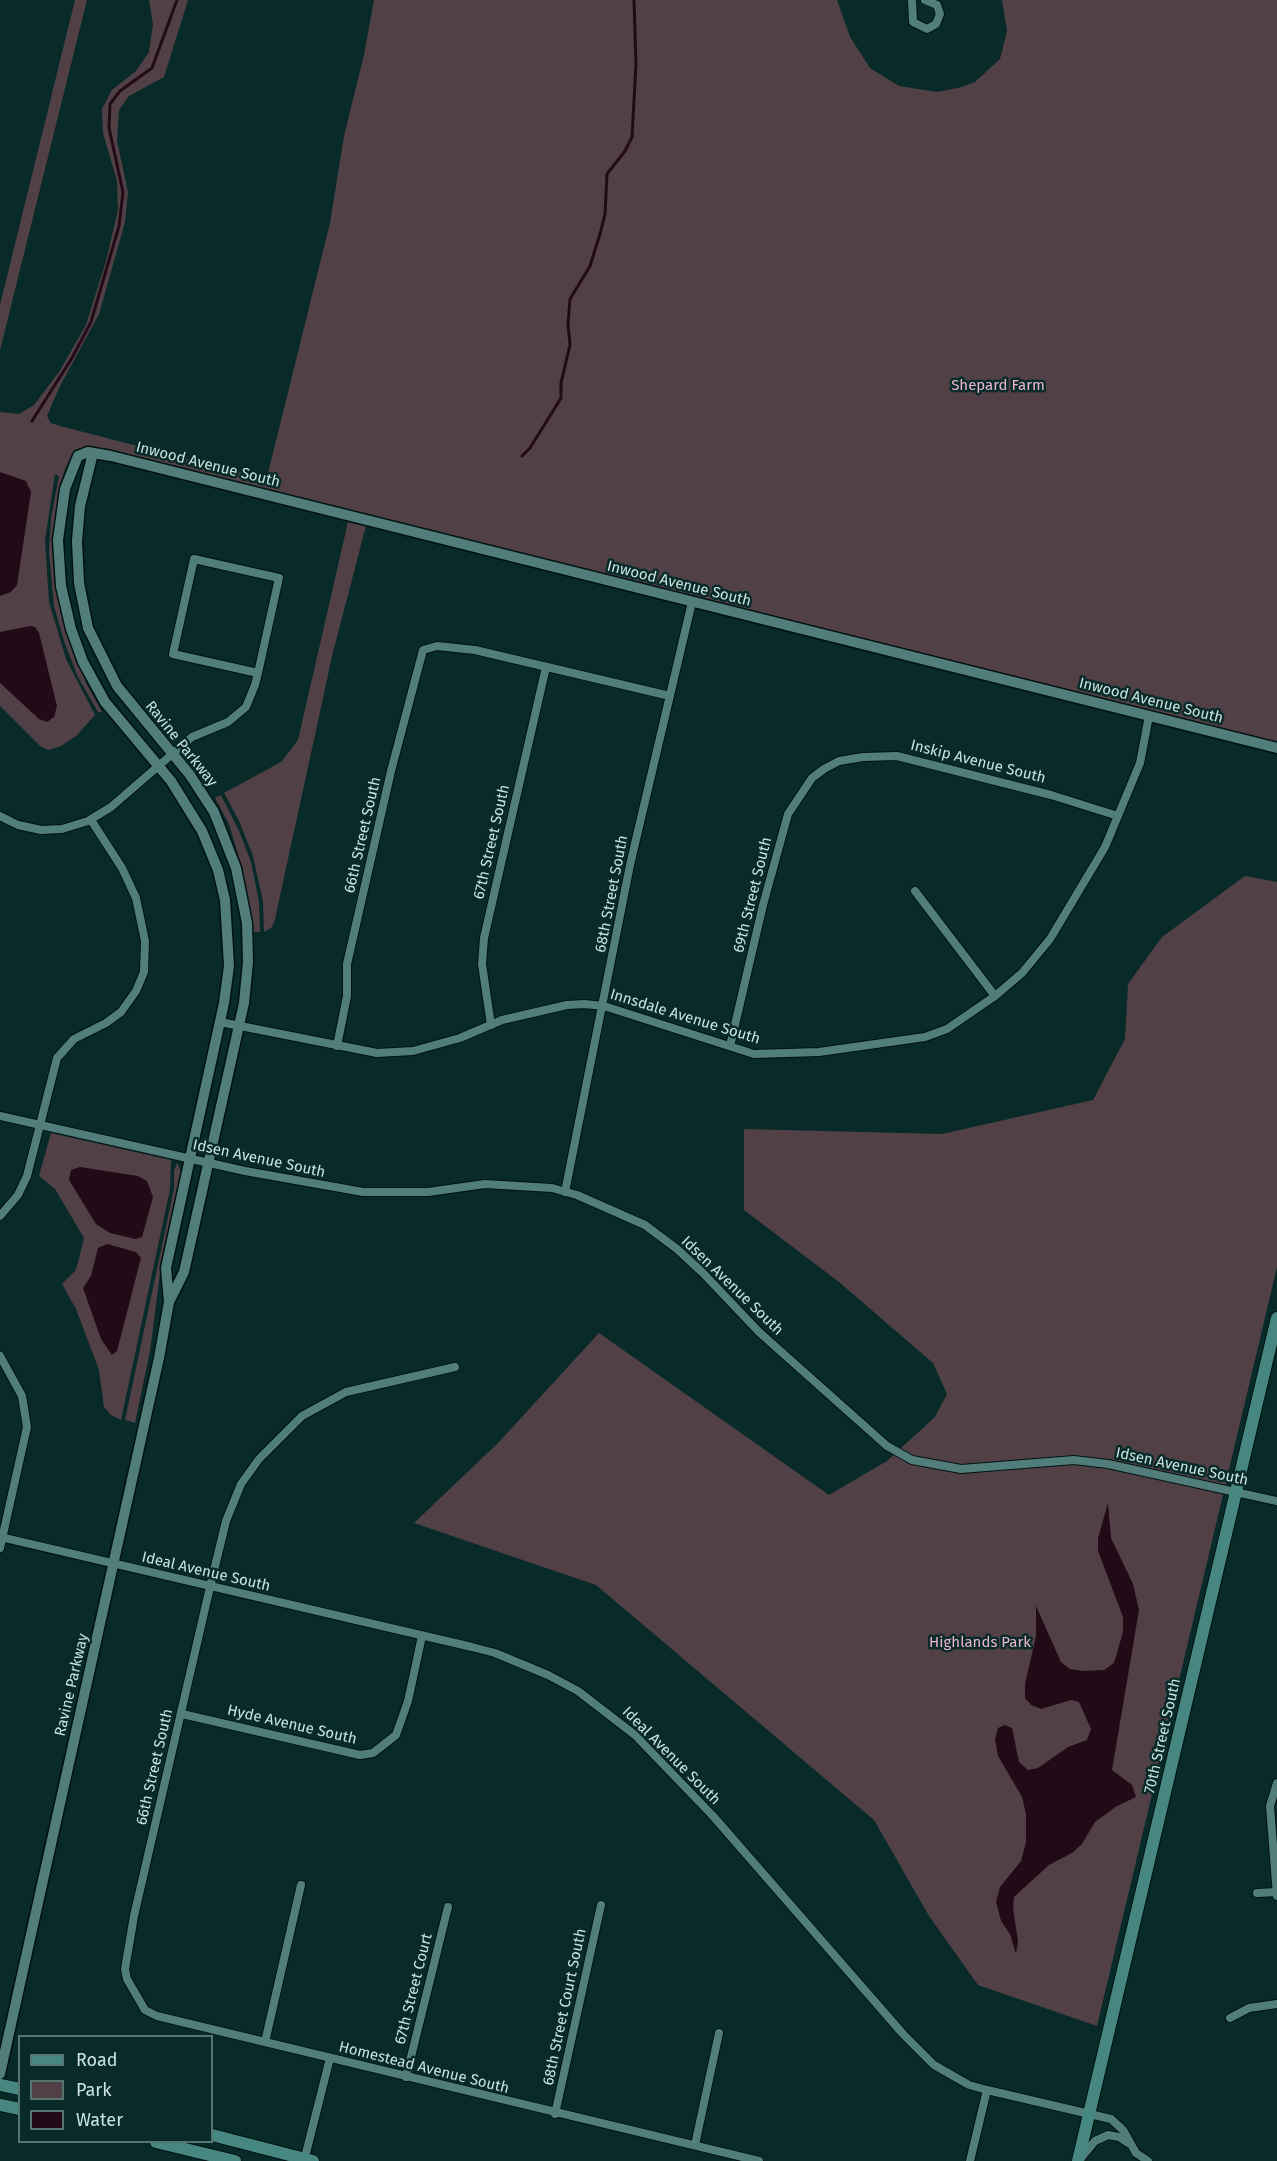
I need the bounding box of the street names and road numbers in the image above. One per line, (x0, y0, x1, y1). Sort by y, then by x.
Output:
street label: Inwood Avenue South (134, 438, 282, 492)
street label: Inwood Avenue South (605, 557, 753, 611)
street label: Inwood Avenue South (1077, 674, 1225, 728)
street label: Ravine Parkway (141, 698, 221, 790)
street label: Inskip Avenue South (909, 736, 1047, 788)
street label: 66th Street South (341, 775, 385, 895)
street label: 67th Street South (470, 783, 514, 901)
street label: 68th Street South (592, 834, 632, 954)
street label: 69th Street South (730, 835, 776, 955)
street label: Innsdale Avenue South (608, 986, 762, 1048)
street label: Idsen Avenue South (191, 1136, 327, 1182)
street label: Idsen Avenue South (677, 1233, 787, 1339)
street label: Idsen Avenue South (1114, 1444, 1250, 1490)
street label: Ideal Avenue South (140, 1548, 272, 1596)
street label: Ravine Parkway (51, 1632, 93, 1738)
street label: 70th Street South (1141, 1677, 1185, 1795)
street label: Hyde Avenue South (226, 1701, 358, 1749)
street label: Ideal Avenue South (618, 1703, 724, 1809)
street label: 66th Street South (133, 1707, 177, 1827)
street label: 68th Street Court South (540, 1927, 590, 2087)
street label: 67th Street Court (391, 1932, 437, 2046)
street label: Homestead Avenue South (337, 2038, 511, 2098)

